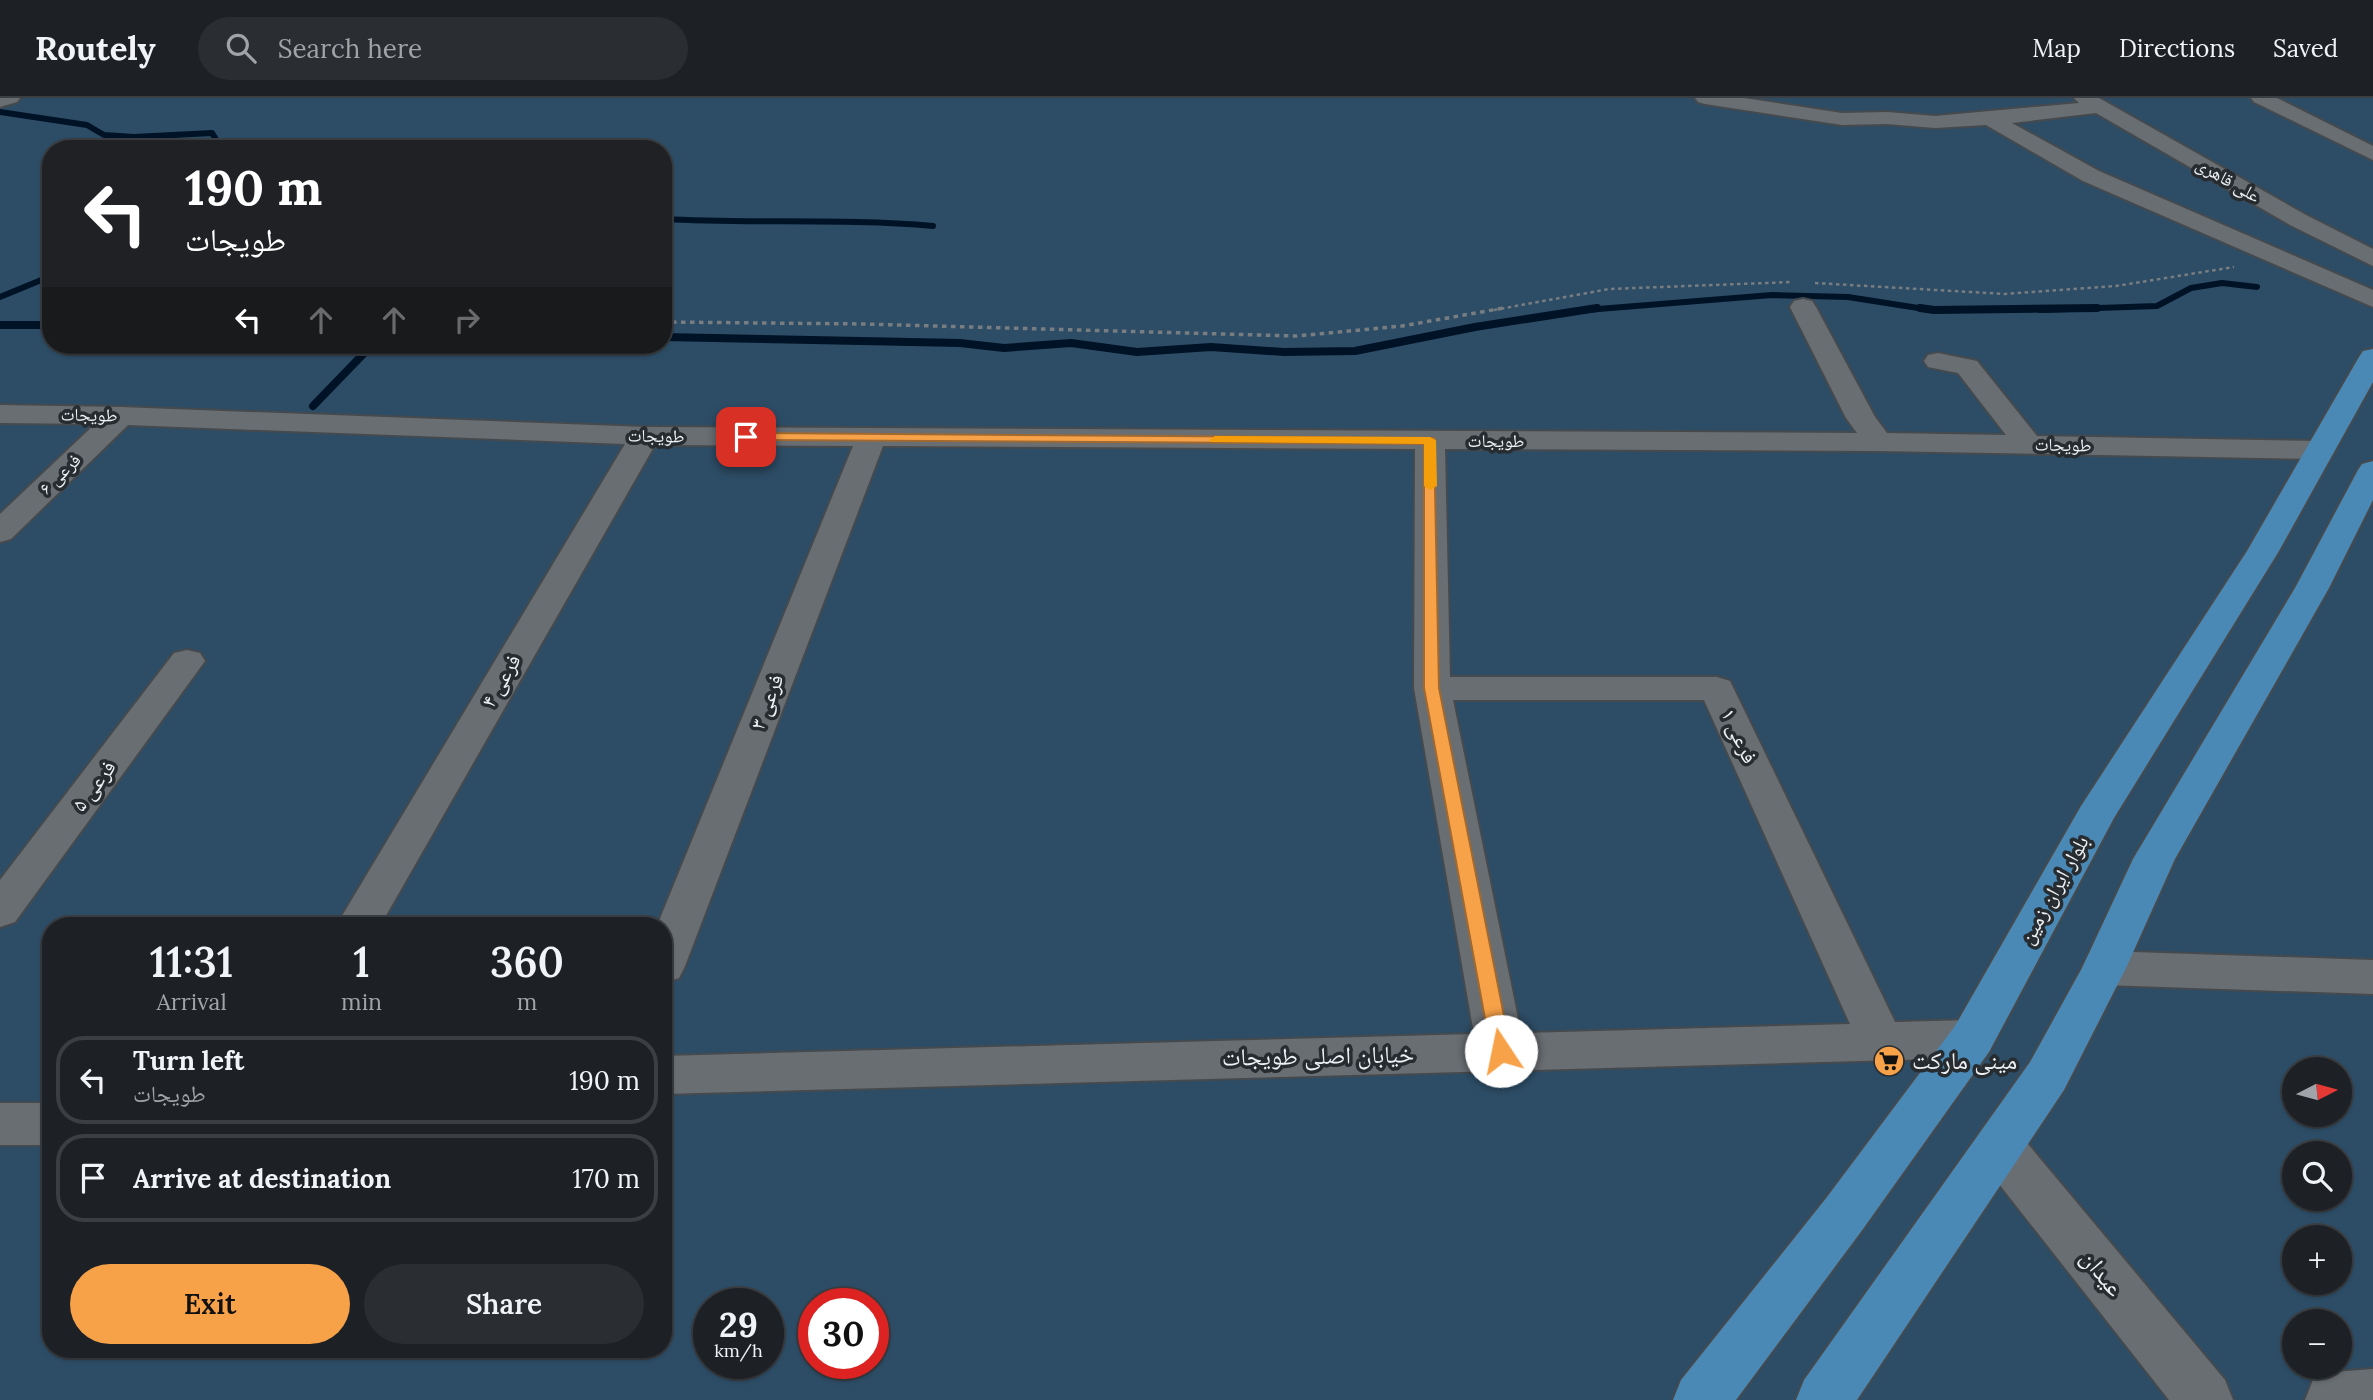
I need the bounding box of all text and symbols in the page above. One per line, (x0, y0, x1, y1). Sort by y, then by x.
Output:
search box (198, 17, 688, 80)
text: Routely (35, 27, 156, 69)
icon: search (222, 29, 260, 67)
text: Search here (278, 32, 422, 65)
text: Map (2032, 33, 2081, 64)
text: Directions (2119, 33, 2235, 64)
text: Saved (2273, 33, 2338, 64)
street label: علی قاهری (2192, 152, 2264, 207)
text: 190 m (185, 156, 322, 218)
icon: left (70, 168, 161, 259)
text: طویجات (185, 219, 286, 260)
icon: left (229, 301, 267, 339)
icon: ahead (302, 301, 340, 339)
icon: ahead (375, 301, 413, 339)
icon: right (448, 301, 486, 339)
street label: طویجات (60, 403, 118, 426)
pin (716, 407, 776, 467)
icon: arrive (727, 418, 765, 456)
street label: طویجات (627, 424, 685, 447)
street label: طویجات (1468, 429, 1524, 452)
street label: طویجات (2034, 433, 2092, 456)
street label: فرعی ۶ (34, 448, 85, 499)
street label: فرعی ۴ (475, 649, 527, 712)
street label: فرعی ۳ (744, 670, 789, 733)
street label: فرعی ۱ (1715, 704, 1764, 767)
street label: فرعی ۵ (66, 755, 122, 817)
street label: بلوار ایران زمین (2013, 831, 2095, 949)
text: 11:31 (150, 935, 233, 989)
text: 1 (353, 935, 370, 989)
text: 360 (490, 935, 564, 989)
text: Arrival (156, 987, 227, 1016)
text: min (341, 987, 382, 1016)
text: m (517, 987, 537, 1016)
position arrow (1464, 1014, 1538, 1088)
street label: خیابان اصلی طویجات (1222, 1038, 1414, 1073)
text: Turn left (133, 1044, 244, 1077)
supermarket icon: مینی مارکت (1872, 1044, 1906, 1078)
place label: مینی مارکت (1912, 1045, 2017, 1076)
north arrow (2282, 1057, 2352, 1127)
map controls (2282, 1057, 2352, 1379)
icon: left (74, 1061, 112, 1099)
text: 190 m (569, 1064, 640, 1097)
text: طویجات (133, 1079, 206, 1108)
button: search (2282, 1141, 2352, 1211)
icon: arrive (74, 1159, 112, 1197)
text: Arrive at destination (133, 1162, 391, 1195)
text: 170 m (572, 1162, 640, 1195)
button: + (2282, 1225, 2352, 1295)
street label: عیدان (2074, 1243, 2131, 1303)
button: Exit (70, 1264, 350, 1344)
button: Share (364, 1264, 644, 1344)
speed limit sign: 30 (798, 1288, 889, 1379)
text: 29 (719, 1302, 758, 1347)
button: − (2282, 1309, 2352, 1379)
text: km/h (714, 1339, 763, 1362)

